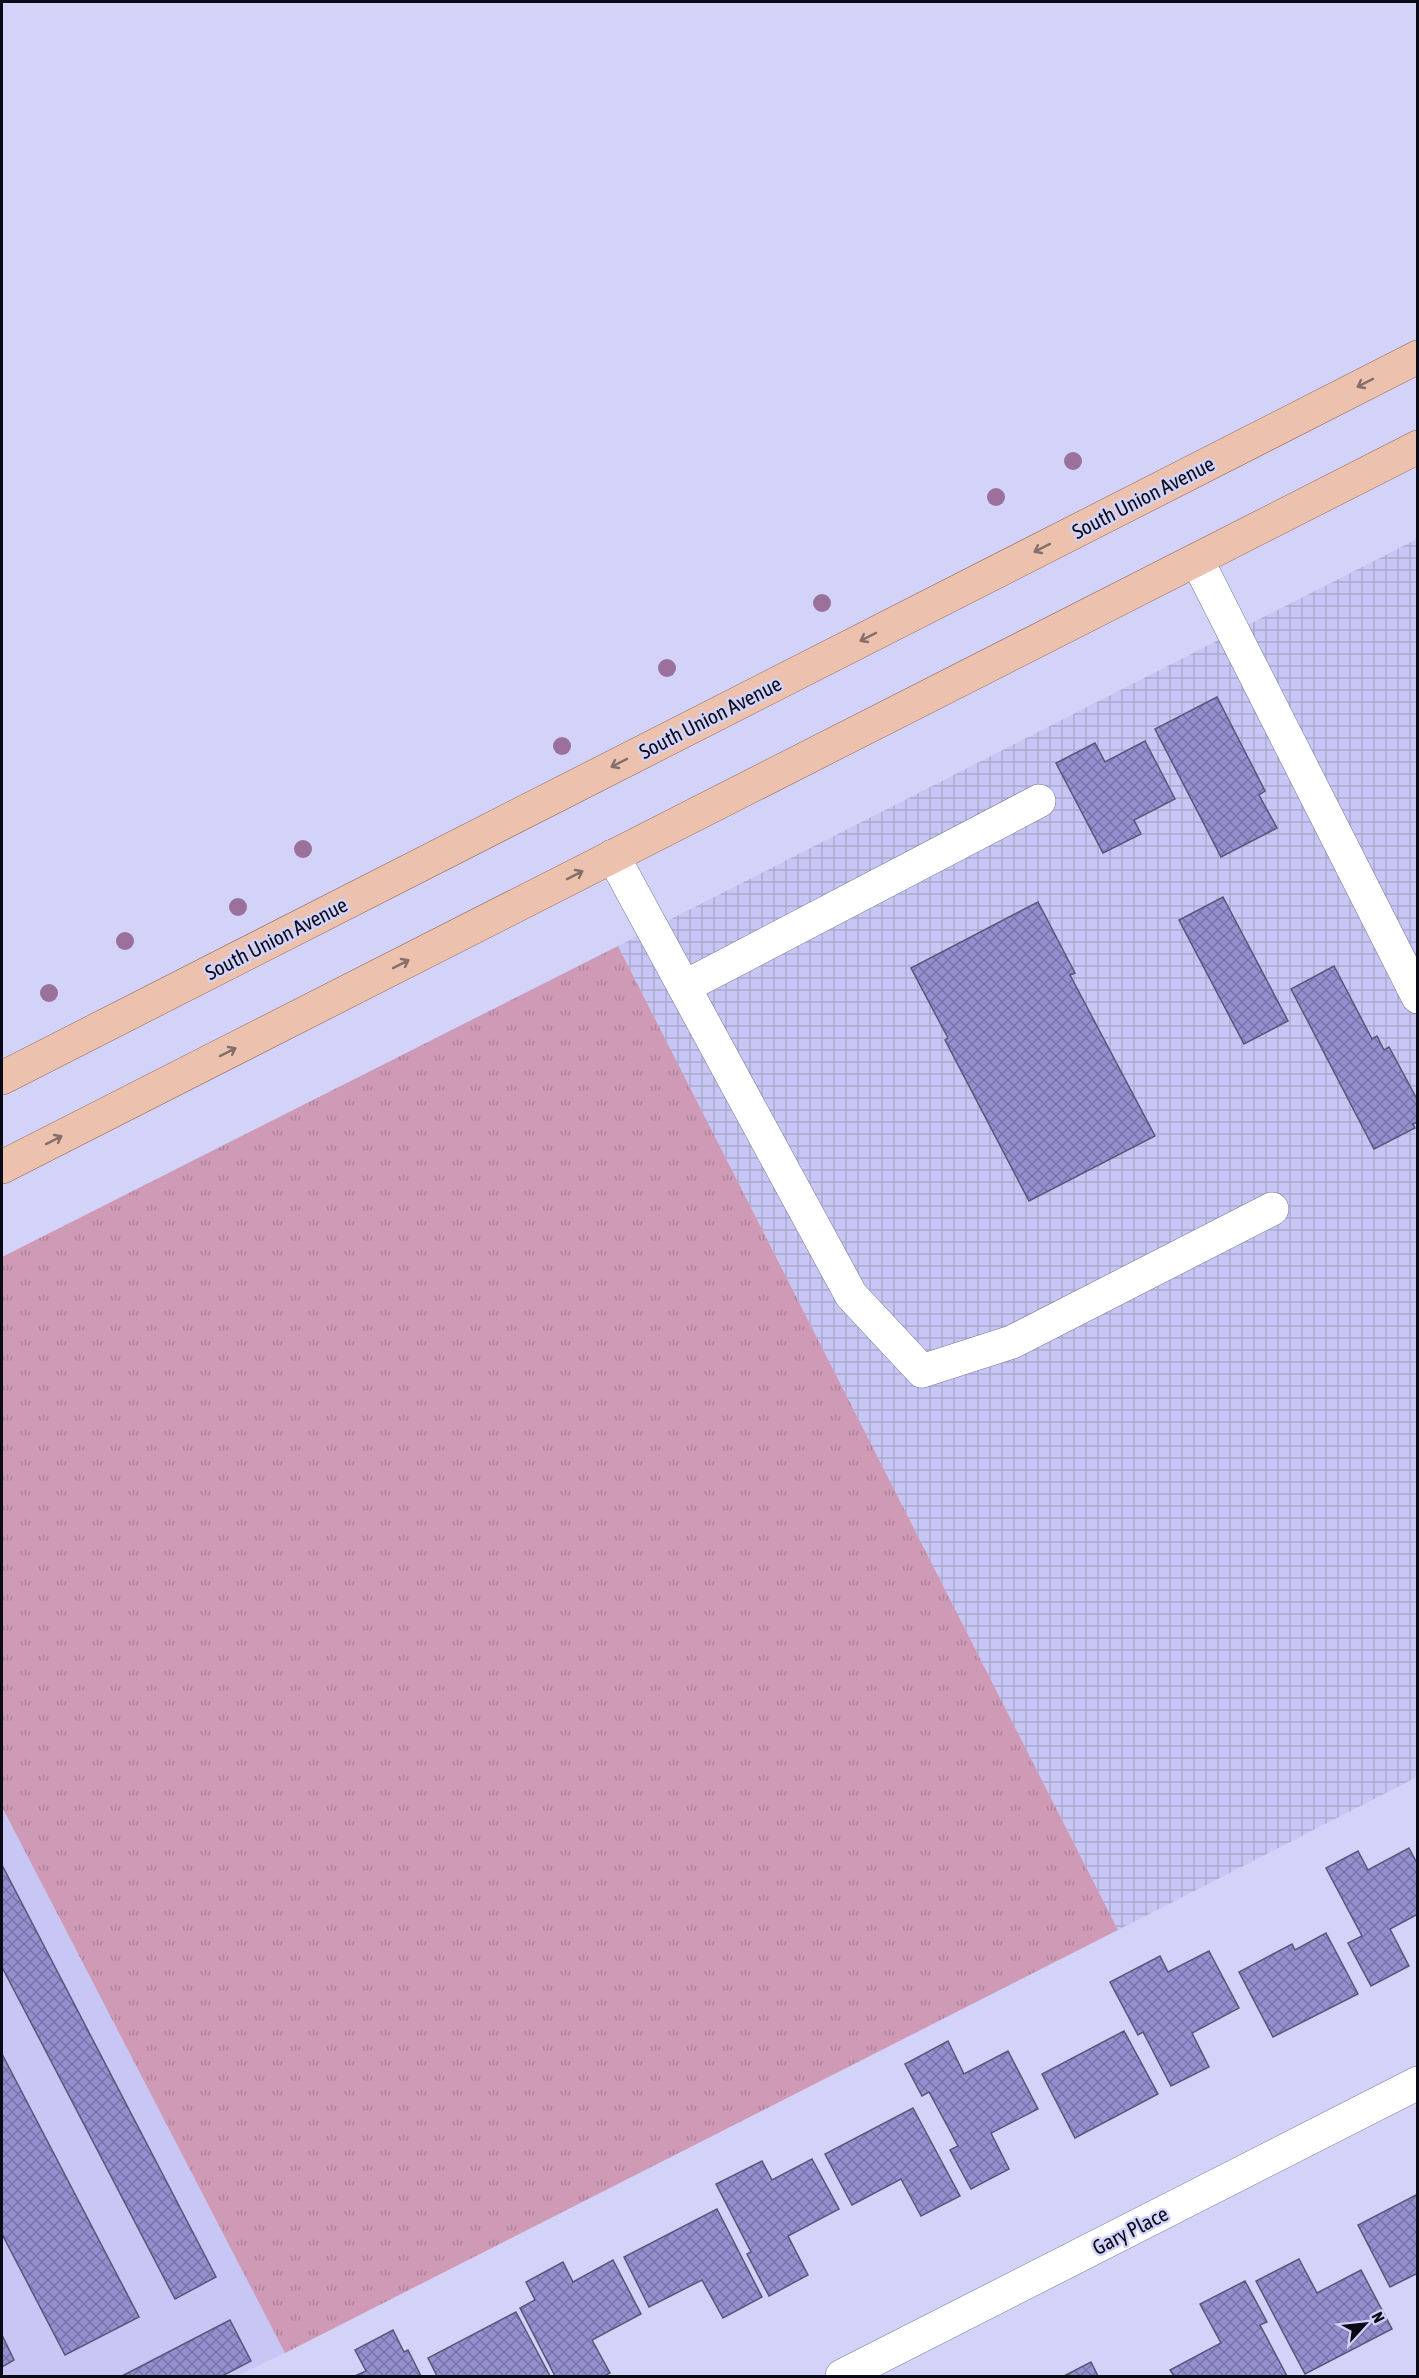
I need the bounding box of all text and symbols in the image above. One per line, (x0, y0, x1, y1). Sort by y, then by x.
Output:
one-way arrow (1357, 378, 1375, 390)
street label: South Union Avenue (1068, 451, 1218, 543)
one-way arrow (1034, 542, 1051, 554)
one-way arrow (859, 631, 877, 643)
street label: South Union Avenue (635, 671, 785, 763)
one-way arrow (611, 758, 629, 769)
one-way arrow (566, 869, 584, 881)
street label: South Union Avenue (201, 892, 351, 984)
one-way arrow (392, 957, 410, 969)
one-way arrow (218, 1046, 236, 1057)
one-way arrow (44, 1134, 62, 1145)
street label: Gary Place (1088, 2201, 1172, 2259)
north arrow (1335, 2294, 1395, 2354)
text: N (1368, 2309, 1389, 2325)

